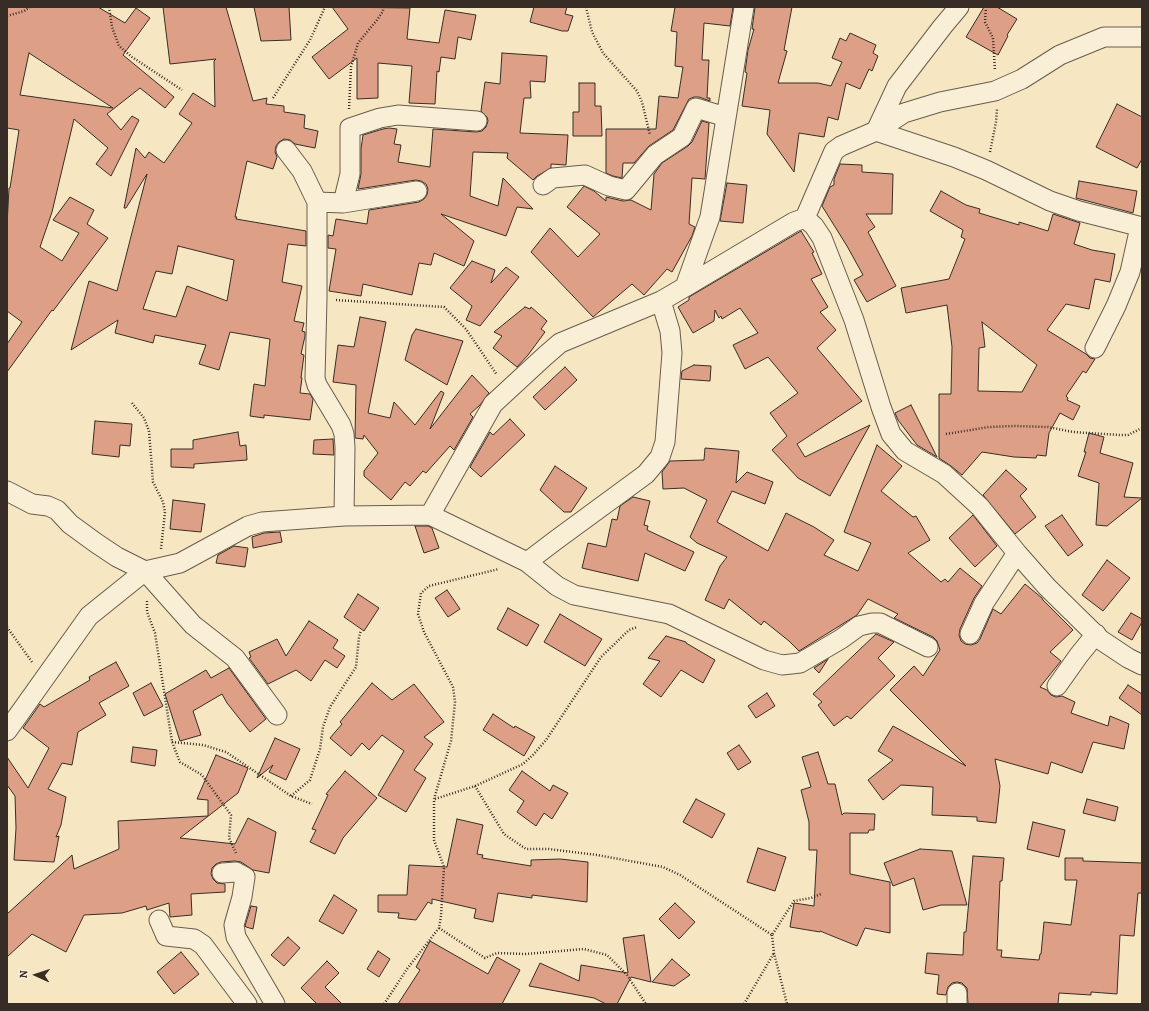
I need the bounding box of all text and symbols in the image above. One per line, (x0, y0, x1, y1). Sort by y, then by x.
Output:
north arrow (16, 955, 56, 995)
text: N (16, 970, 31, 979)

